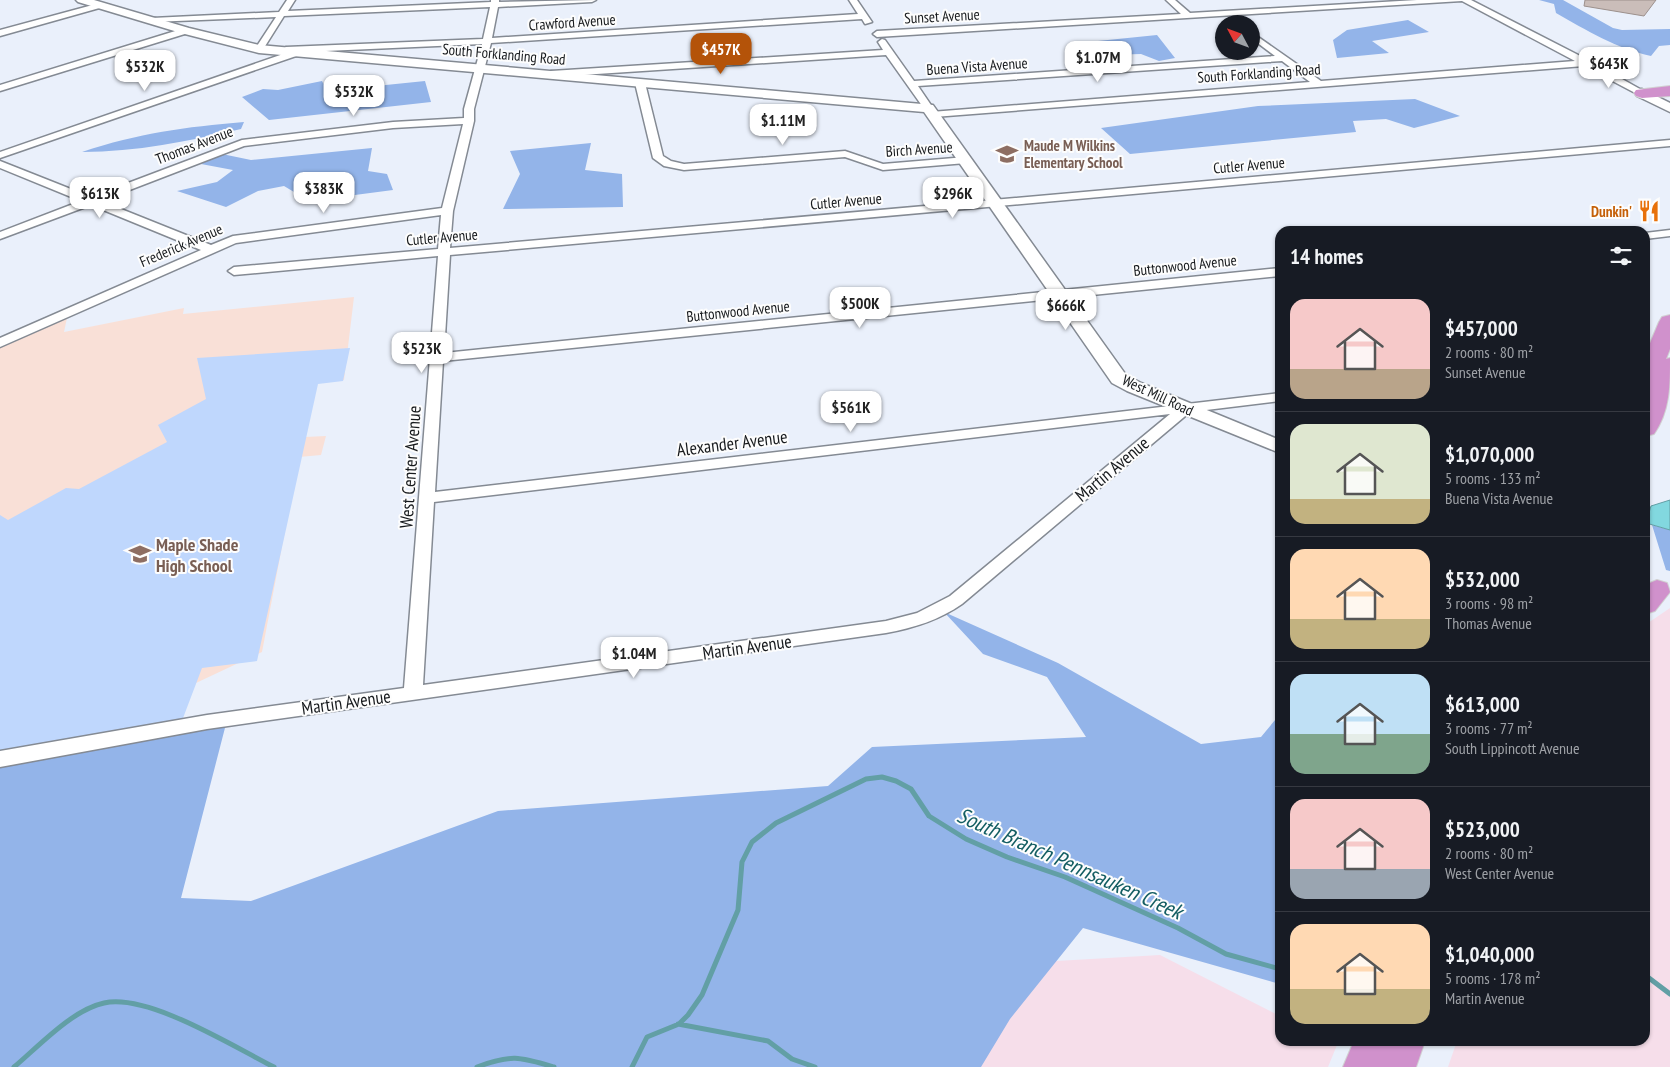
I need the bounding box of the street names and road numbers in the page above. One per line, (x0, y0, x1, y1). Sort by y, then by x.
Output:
street label: Sunset Avenue (904, 5, 980, 27)
street label: Crawford Avenue (528, 9, 616, 35)
street label: South Forklanding Road (442, 39, 566, 69)
street label: Buena Vista Avenue (926, 53, 1028, 79)
street label: South Forklanding Road (1197, 59, 1321, 87)
street label: Thomas Avenue (153, 122, 235, 168)
street label: Birch Avenue (885, 137, 953, 161)
street label: Cutler Avenue (1212, 152, 1286, 178)
street label: Cutler Avenue (809, 188, 883, 214)
street label: Frederick Avenue (137, 219, 225, 271)
street label: Cutler Avenue (405, 224, 479, 250)
street label: Buttonwood Avenue (1132, 250, 1238, 280)
street label: Buttonwood Avenue (685, 296, 791, 326)
street label: West Mill Road (1119, 370, 1197, 420)
street label: West Center Avenue (394, 405, 426, 529)
street label: Alexander Avenue (675, 425, 789, 461)
street label: Martin Avenue (1070, 431, 1154, 507)
street label: Martin Avenue (701, 629, 793, 665)
street label: Martin Avenue (300, 684, 392, 720)

